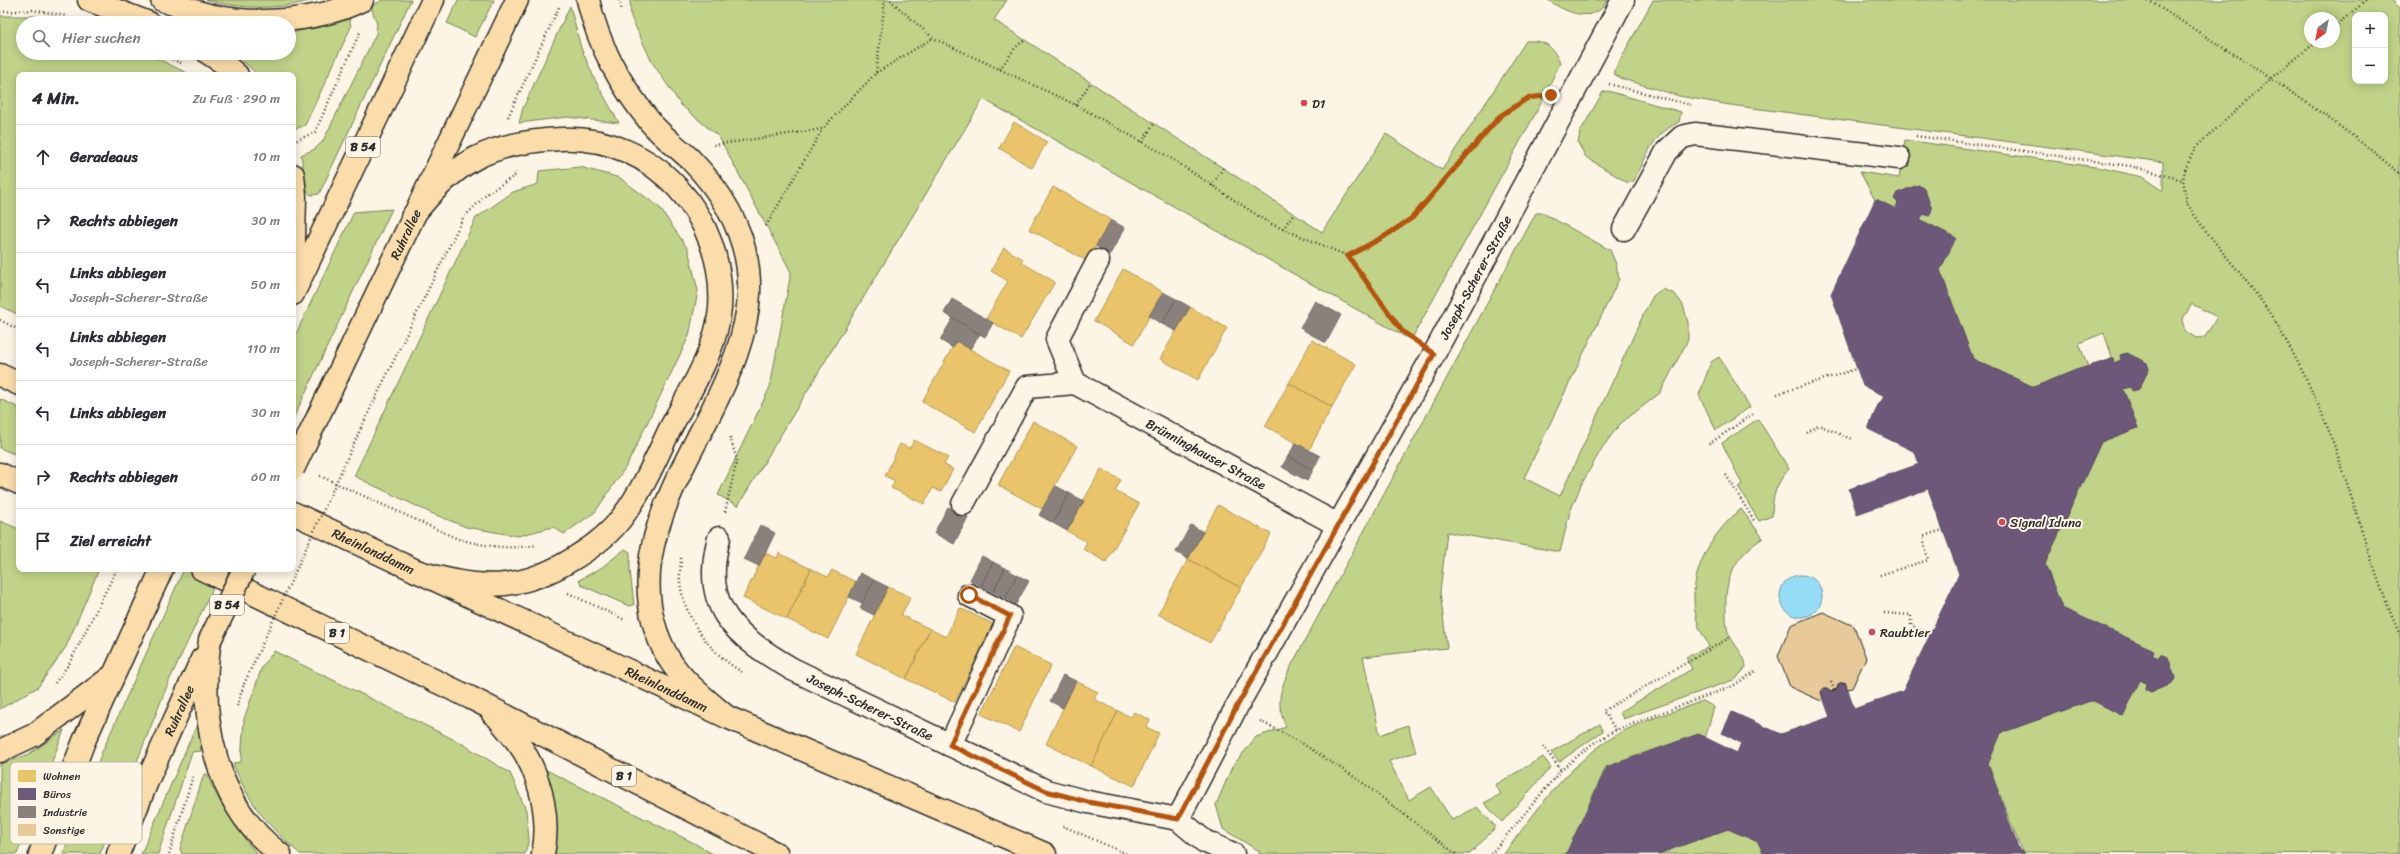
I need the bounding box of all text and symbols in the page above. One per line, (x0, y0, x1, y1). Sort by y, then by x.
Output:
north arrow (2304, 12, 2340, 48)
map controls (2352, 12, 2388, 84)
button: + (2352, 12, 2388, 48)
search box (16, 16, 296, 60)
text: Hier suchen (62, 25, 141, 51)
icon: search (30, 27, 52, 49)
button: − (2352, 48, 2388, 84)
text: 4 Min. (32, 83, 80, 113)
route end (1542, 86, 1560, 104)
text: Zu Fuß · 290 m (192, 87, 280, 110)
place label: D1 (1312, 92, 1326, 115)
marker: D1 (1299, 98, 1309, 108)
road number: B 54 (346, 137, 380, 157)
text: Geradeaus (70, 144, 138, 170)
text: 10 m (253, 145, 280, 168)
icon: ahead (32, 146, 54, 168)
street label: Ruhrallee (384, 205, 428, 264)
text: Rechts abbiegen (70, 208, 178, 234)
text: 30 m (251, 209, 280, 232)
icon: right (32, 210, 54, 232)
street label: Joseph-Scherer-Straße (1432, 211, 1518, 345)
text: Links abbiegen (70, 260, 166, 286)
text: 50 m (250, 273, 280, 296)
icon: left (32, 274, 54, 296)
text: Joseph-Scherer-Straße (70, 286, 208, 309)
text: Links abbiegen (70, 324, 166, 350)
text: 110 m (247, 337, 280, 360)
icon: left (32, 338, 54, 360)
text: Joseph-Scherer-Straße (70, 350, 208, 373)
text: Links abbiegen (70, 400, 166, 426)
text: 30 m (251, 401, 280, 424)
icon: left (32, 402, 54, 424)
street label: Brünninghauser Straße (1141, 412, 1270, 496)
text: Rechts abbiegen (70, 464, 178, 490)
text: 60 m (251, 465, 280, 488)
icon: right (32, 466, 54, 488)
place label: Signal Iduna (2010, 511, 2082, 534)
marker: Signal Iduna (1997, 517, 2007, 527)
street label: Rheinlanddamm (328, 522, 419, 581)
text: Ziel erreicht (70, 528, 151, 554)
icon: arrive (32, 530, 54, 552)
route start (960, 586, 978, 604)
road number: B 54 (210, 595, 244, 615)
place label: Raubtier (1880, 621, 1930, 644)
road number: B 1 (325, 623, 349, 643)
marker: Raubtier (1867, 627, 1877, 637)
street label: Rheinlanddamm (621, 660, 712, 719)
street label: Joseph-Scherer-Straße (802, 666, 938, 747)
street label: Ruhrallee (158, 681, 201, 740)
legend (10, 762, 142, 844)
road number: B 1 (612, 766, 636, 786)
text: Wohnen (43, 767, 80, 786)
text: Büros (43, 785, 72, 804)
text: Industrie (42, 803, 88, 822)
text: Sonstige (43, 821, 86, 840)

